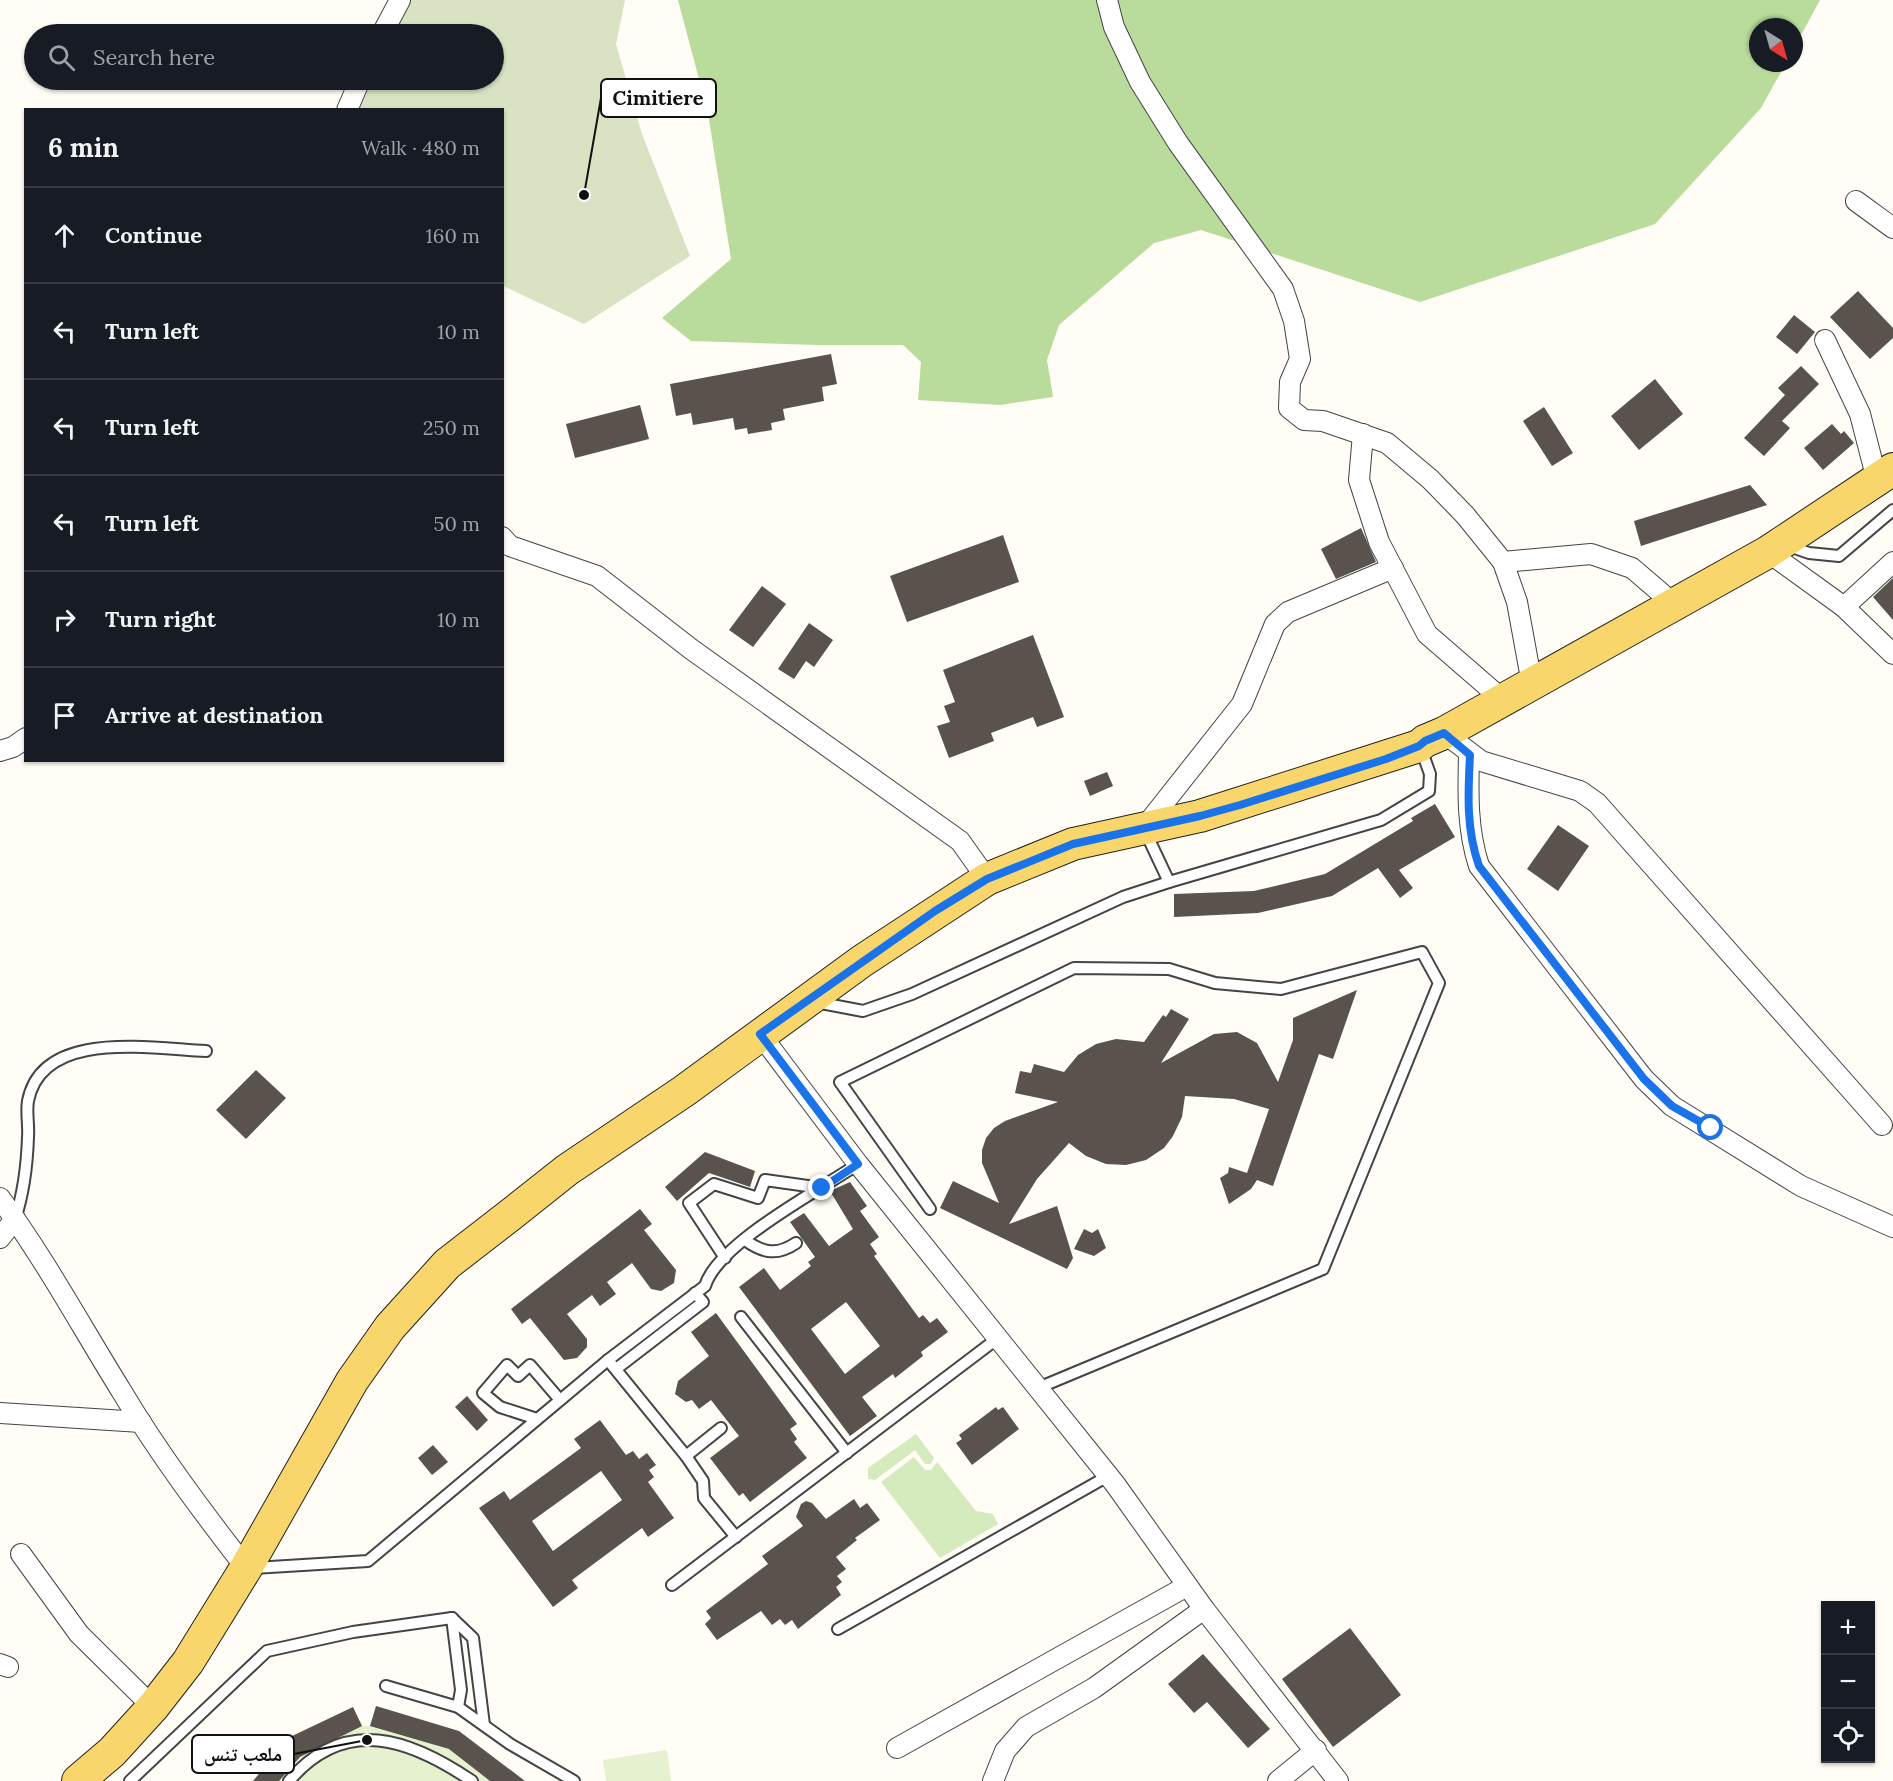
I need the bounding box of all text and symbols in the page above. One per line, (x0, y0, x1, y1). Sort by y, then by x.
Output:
north arrow (1749, 18, 1803, 72)
search box (24, 24, 504, 90)
icon: search (45, 41, 78, 74)
text: Search here (93, 43, 215, 71)
callout: Cimitiere (601, 79, 716, 117)
text: Cimitiere (613, 85, 704, 110)
text: 6 min (48, 131, 119, 164)
text: Walk · 480 m (361, 135, 480, 160)
icon: ahead (48, 219, 81, 252)
text: Continue (105, 221, 202, 249)
text: 160 m (426, 223, 480, 248)
icon: left (48, 315, 81, 348)
text: Turn left (105, 317, 199, 345)
text: 10 m (437, 319, 480, 344)
icon: left (48, 411, 81, 444)
text: Turn left (105, 413, 199, 441)
text: 250 m (423, 415, 480, 440)
icon: left (48, 507, 81, 540)
text: Turn left (105, 509, 199, 537)
text: 50 m (434, 511, 480, 536)
icon: right (48, 603, 81, 636)
text: Turn right (105, 605, 216, 633)
text: 10 m (437, 607, 480, 632)
icon: arrive (48, 699, 81, 732)
text: Arrive at destination (105, 701, 323, 729)
route start (1697, 1114, 1723, 1140)
route end (808, 1174, 834, 1200)
map controls (1821, 1601, 1875, 1763)
button: + (1821, 1601, 1875, 1655)
button: − (1821, 1655, 1875, 1709)
button: locate (1821, 1709, 1875, 1763)
callout: ملعب تنس (192, 1735, 294, 1773)
text: ملعب تنس (204, 1741, 282, 1767)

